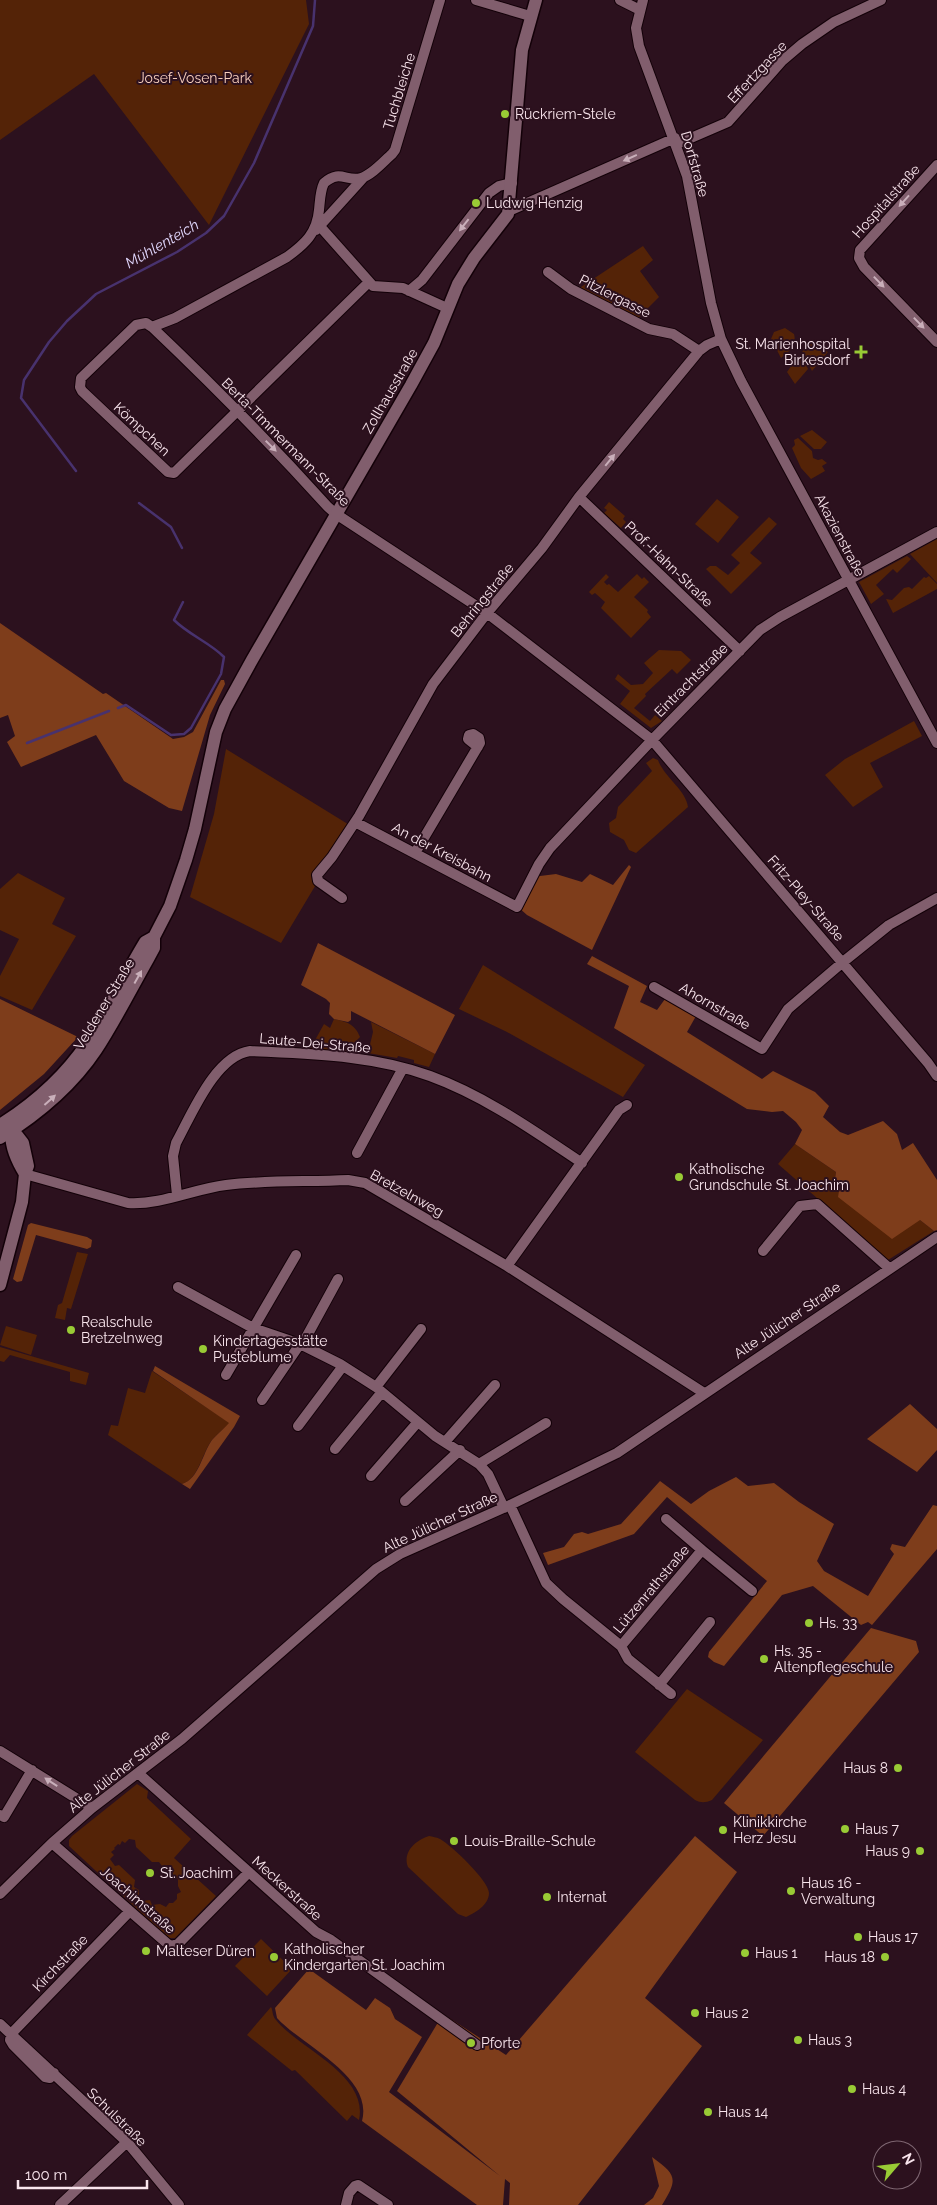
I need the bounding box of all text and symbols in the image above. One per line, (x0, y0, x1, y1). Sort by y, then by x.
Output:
street label: Effertzgasse (724, 38, 790, 106)
street label: Tuchbleiche (380, 51, 418, 131)
park label: Josef-Vosen-Park (138, 70, 253, 86)
place label: Rückriem-Stele (515, 106, 616, 122)
marker: Rückriem-Stele (499, 108, 511, 120)
street label: Dorfstraße (678, 129, 712, 199)
one-way arrow (623, 154, 637, 162)
street label: Hospitalstraße (849, 161, 923, 241)
one-way arrow (898, 194, 910, 206)
place label: Ludwig Henzig (486, 195, 583, 211)
marker: Ludwig Henzig (470, 197, 482, 209)
water label: Mühlenteich (122, 216, 202, 272)
one-way arrow (459, 219, 470, 232)
street label: Pitzlergasse (577, 271, 653, 321)
one-way arrow (873, 275, 885, 287)
one-way arrow (913, 317, 925, 329)
place label: St. Marienhospital Birkesdorf (735, 336, 851, 368)
marker: St. Marienhospital Birkesdorf (854, 345, 868, 359)
street label: Zollhausstraße (359, 346, 421, 436)
street label: Berta-Timmermann-Straße (219, 375, 353, 509)
street label: Kömpchen (111, 399, 173, 459)
one-way arrow (264, 440, 276, 452)
one-way arrow (604, 453, 615, 466)
street label: Akazienstraße (812, 491, 868, 579)
street label: Prof.-Hahn-Straße (622, 518, 716, 610)
street label: Behringstraße (447, 560, 517, 640)
street label: Eintrachtstraße (651, 640, 731, 720)
street label: An der Kreisbahn (389, 819, 495, 885)
street label: Fritz-Pley-Straße (764, 852, 848, 944)
street label: Veldener Straße (70, 955, 138, 1053)
one-way arrow (133, 971, 142, 984)
street label: Ahornstraße (677, 979, 753, 1033)
street label: Laute-Dei-Straße (259, 1030, 371, 1056)
one-way arrow (44, 1095, 57, 1106)
place label: Katholische Grundschule St. Joachim (689, 1161, 849, 1193)
street label: Bretzelnweg (367, 1166, 447, 1220)
marker: Katholische Grundschule St. Joachim (673, 1171, 685, 1183)
street label: Alte Jülicher Straße (731, 1278, 843, 1362)
place label: Realschule Bretzelnweg (81, 1314, 163, 1346)
marker: Realschule Bretzelnweg (65, 1324, 77, 1336)
place label: Kindertagesstätte Pusteblume (213, 1333, 328, 1365)
marker: Kindertagesstätte Pusteblume (197, 1343, 209, 1355)
street label: Alte Jülicher Straße (380, 1488, 500, 1556)
street label: Lützenrathstraße (610, 1542, 692, 1636)
place label: Hs. 33 (819, 1615, 857, 1631)
marker: Hs. 33 (803, 1617, 815, 1629)
place label: Hs. 35 - Altenpflegeschule (774, 1643, 893, 1675)
marker: Hs. 35 - Altenpflegeschule (758, 1653, 770, 1665)
street label: Alte Jülicher Straße (65, 1726, 173, 1816)
place label: Haus 8 (843, 1760, 888, 1776)
marker: Haus 8 (892, 1762, 904, 1774)
one-way arrow (44, 1777, 58, 1787)
place label: Klinikkirche Herz Jesu (733, 1814, 807, 1846)
place label: Haus 7 (855, 1821, 900, 1837)
marker: Haus 7 (839, 1823, 851, 1835)
marker: Klinikkirche Herz Jesu (717, 1824, 729, 1836)
place label: Louis-Braille-Schule (464, 1833, 596, 1849)
marker: Louis-Braille-Schule (448, 1835, 460, 1847)
place label: Haus 9 (865, 1843, 910, 1859)
marker: Haus 9 (914, 1845, 926, 1857)
street label: Meckerstraße (249, 1853, 325, 1923)
street label: Joachimstraße (97, 1863, 179, 1937)
place label: St. Joachim (160, 1865, 233, 1881)
marker: St. Joachim (144, 1867, 156, 1879)
place label: Haus 16 - Verwaltung (801, 1875, 875, 1907)
marker: Haus 16 - Verwaltung (785, 1885, 797, 1897)
place label: Internat (557, 1889, 607, 1905)
marker: Internat (541, 1891, 553, 1903)
place label: Haus 17 (868, 1929, 918, 1945)
street label: Kirchstraße (29, 1931, 91, 1995)
marker: Haus 17 (852, 1931, 864, 1943)
place label: Katholischer Kindergarten St. Joachim (284, 1941, 445, 1973)
place label: Malteser Düren (156, 1943, 255, 1959)
marker: Malteser Düren (140, 1945, 152, 1957)
place label: Haus 1 (755, 1945, 798, 1961)
marker: Haus 1 (739, 1947, 751, 1959)
place label: Haus 18 (824, 1949, 875, 1965)
marker: Katholischer Kindergarten St. Joachim (268, 1951, 280, 1963)
marker: Haus 18 (879, 1951, 891, 1963)
place label: Haus 2 (705, 2005, 749, 2021)
marker: Haus 2 (689, 2007, 701, 2019)
place label: Haus 3 (808, 2032, 852, 2048)
marker: Haus 3 (792, 2034, 804, 2046)
place label: Pforte (481, 2035, 520, 2051)
marker: Pforte (465, 2037, 477, 2049)
place label: Haus 4 (862, 2081, 907, 2097)
marker: Haus 4 (846, 2083, 858, 2095)
street label: Schulstraße (84, 2085, 150, 2149)
place label: Haus 14 (718, 2104, 769, 2120)
marker: Haus 14 (702, 2106, 714, 2118)
north arrow (872, 2140, 922, 2190)
text: N (899, 2150, 918, 2167)
scale bar (18, 2158, 146, 2190)
text: 100 m (25, 2166, 67, 2184)

